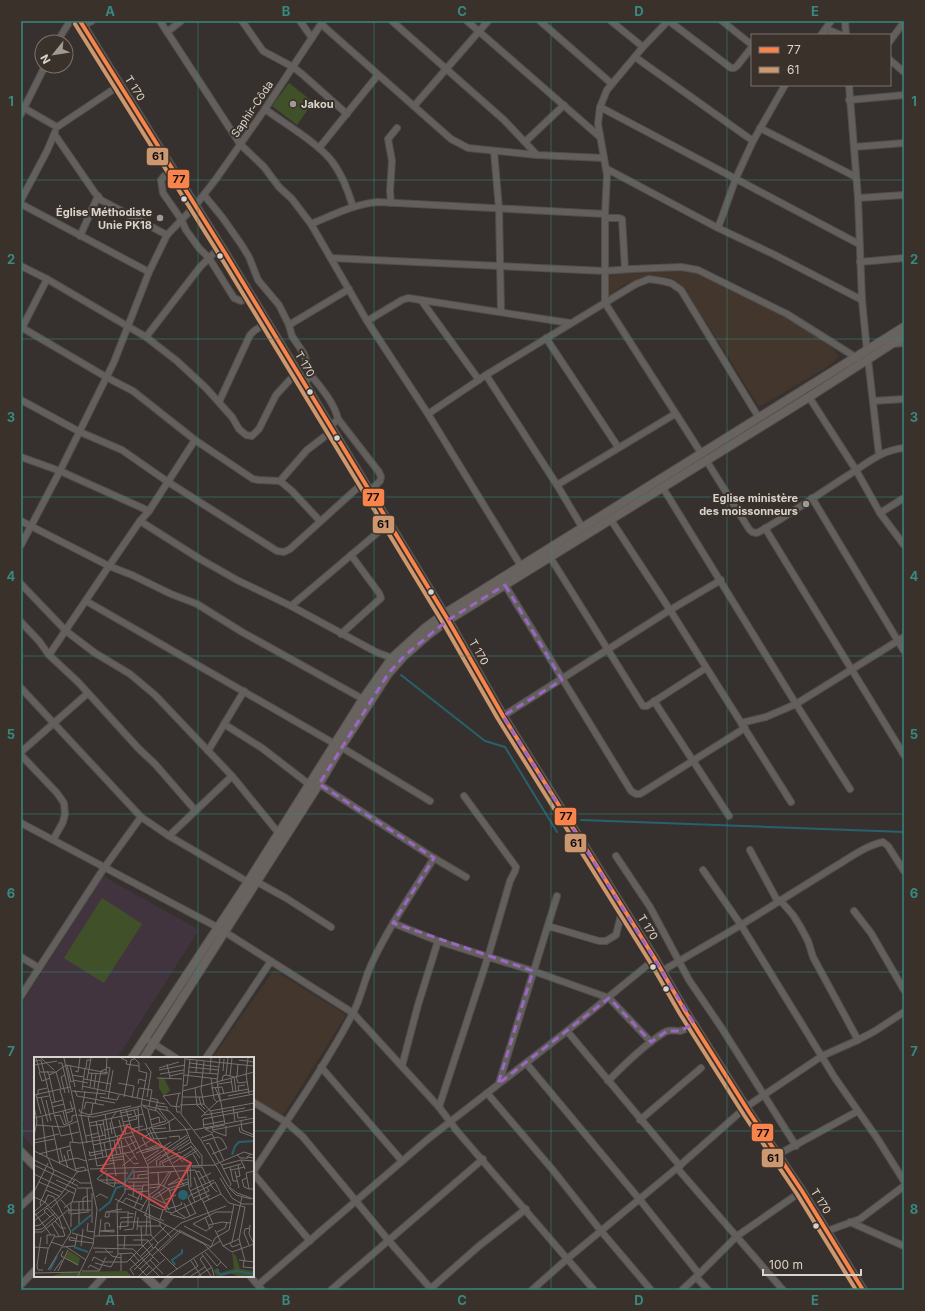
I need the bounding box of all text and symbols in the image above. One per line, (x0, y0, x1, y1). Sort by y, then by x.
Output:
text: A (105, 3, 115, 19)
text: B (282, 3, 291, 19)
text: C (457, 3, 467, 19)
text: D (634, 3, 644, 19)
text: E (811, 3, 819, 19)
north arrow (34, 34, 74, 74)
legend (751, 34, 891, 86)
text: 77 (787, 42, 801, 57)
text: N (37, 52, 53, 66)
text: 61 (787, 62, 799, 77)
street label: T 170 (122, 73, 148, 103)
street label: Saphir-Côda (228, 78, 276, 140)
text: 1 (8, 93, 14, 109)
text: 1 (911, 93, 917, 109)
place label: Jakou (301, 97, 334, 111)
marker: Jakou (288, 99, 298, 109)
line badge: 61 (146, 147, 169, 166)
text: 61 (152, 149, 164, 163)
line badge: 77 (167, 169, 190, 189)
text: 77 (172, 172, 186, 186)
unlabelled marker (179, 194, 189, 204)
place label: Église Méthodiste Unie PK18 (56, 205, 152, 232)
marker: Église Méthodiste Unie PK18 (155, 213, 165, 223)
text: 2 (7, 251, 15, 267)
unlabelled marker (215, 251, 225, 261)
text: 2 (910, 251, 918, 267)
street label: T 170 (292, 349, 318, 380)
unlabelled marker (305, 387, 315, 397)
text: 3 (7, 409, 15, 425)
text: 3 (910, 409, 918, 425)
unlabelled marker (332, 433, 342, 443)
line badge: 77 (362, 488, 385, 507)
text: 77 (366, 490, 380, 504)
place label: Eglise ministère des moissonneurs (699, 491, 798, 518)
marker: Eglise ministère des moissonneurs (801, 499, 811, 509)
line badge: 61 (372, 515, 395, 534)
text: 61 (377, 517, 389, 531)
text: 4 (7, 568, 16, 584)
text: 4 (910, 568, 919, 584)
unlabelled marker (426, 587, 436, 597)
street label: T 170 (466, 637, 492, 668)
text: 5 (7, 726, 15, 742)
text: 5 (910, 726, 918, 742)
line badge: 77 (554, 807, 577, 826)
text: 77 (559, 809, 573, 823)
line badge: 61 (564, 833, 587, 853)
text: 61 (570, 836, 582, 850)
text: 6 (7, 885, 15, 901)
text: 6 (910, 885, 918, 901)
street label: T 170 (635, 912, 661, 942)
unlabelled marker (648, 962, 658, 972)
unlabelled marker (661, 984, 671, 994)
text: 7 (7, 1043, 15, 1059)
text: 7 (910, 1043, 918, 1059)
inset map (34, 1057, 254, 1277)
line badge: 77 (751, 1123, 774, 1142)
text: 77 (756, 1126, 770, 1140)
line badge: 61 (761, 1148, 784, 1168)
text: 61 (767, 1151, 779, 1165)
street label: T 170 (808, 1186, 834, 1216)
text: 8 (7, 1201, 15, 1217)
text: 8 (910, 1201, 918, 1217)
unlabelled marker (811, 1221, 821, 1231)
scale bar (763, 1251, 861, 1277)
text: 100 m (769, 1257, 803, 1272)
text: A (105, 1292, 115, 1308)
text: B (282, 1292, 291, 1308)
text: C (457, 1292, 467, 1308)
text: D (634, 1292, 644, 1308)
text: E (811, 1292, 819, 1308)

